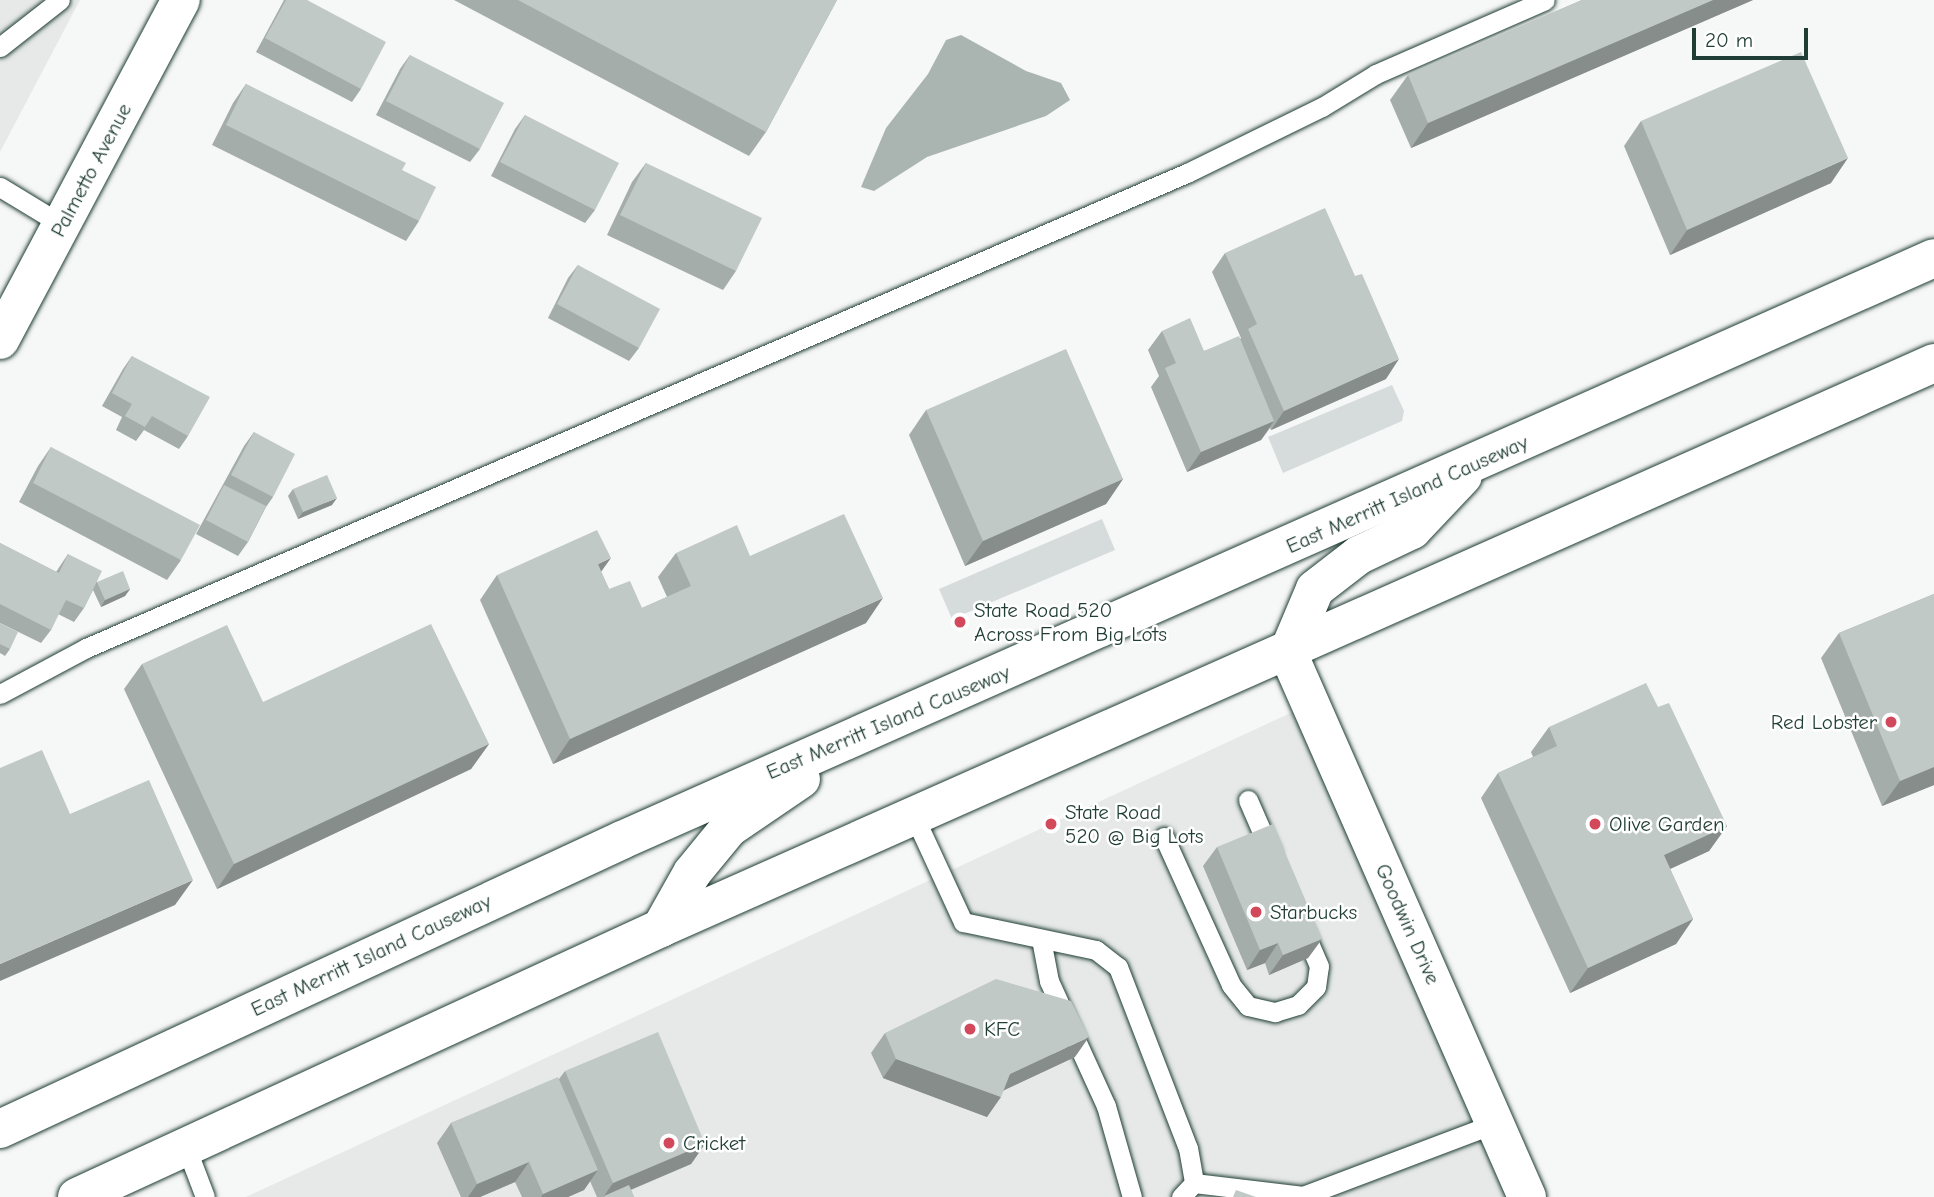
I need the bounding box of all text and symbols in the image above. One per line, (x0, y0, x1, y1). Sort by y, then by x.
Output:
scale bar (1696, 14, 1812, 58)
text: 20 m (1705, 28, 1753, 52)
street label: Palmetto Avenue (45, 99, 137, 241)
street label: East Merritt Island Causeway (1282, 429, 1532, 559)
place label: State Road 520 Across From Big Lots (974, 597, 1167, 647)
marker: State Road 520 Across From Big Lots (952, 614, 968, 630)
street label: East Merritt Island Causeway (762, 659, 1014, 785)
place label: Red Lobster (1771, 709, 1877, 735)
marker: Red Lobster (1883, 714, 1899, 730)
place label: State Road 520 @ Big Lots (1065, 799, 1203, 849)
place label: Olive Garden (1609, 811, 1725, 837)
marker: State Road 520 @ Big Lots (1043, 816, 1059, 832)
marker: Olive Garden (1587, 816, 1603, 832)
street label: Goodwin Drive (1370, 860, 1446, 988)
street label: East Merritt Island Causeway (247, 888, 495, 1022)
place label: Starbucks (1270, 899, 1357, 925)
marker: Starbucks (1248, 904, 1264, 920)
place label: KFC (984, 1016, 1020, 1042)
marker: KFC (962, 1021, 978, 1037)
place label: Cricket (683, 1130, 745, 1156)
marker: Cricket (661, 1135, 677, 1151)

